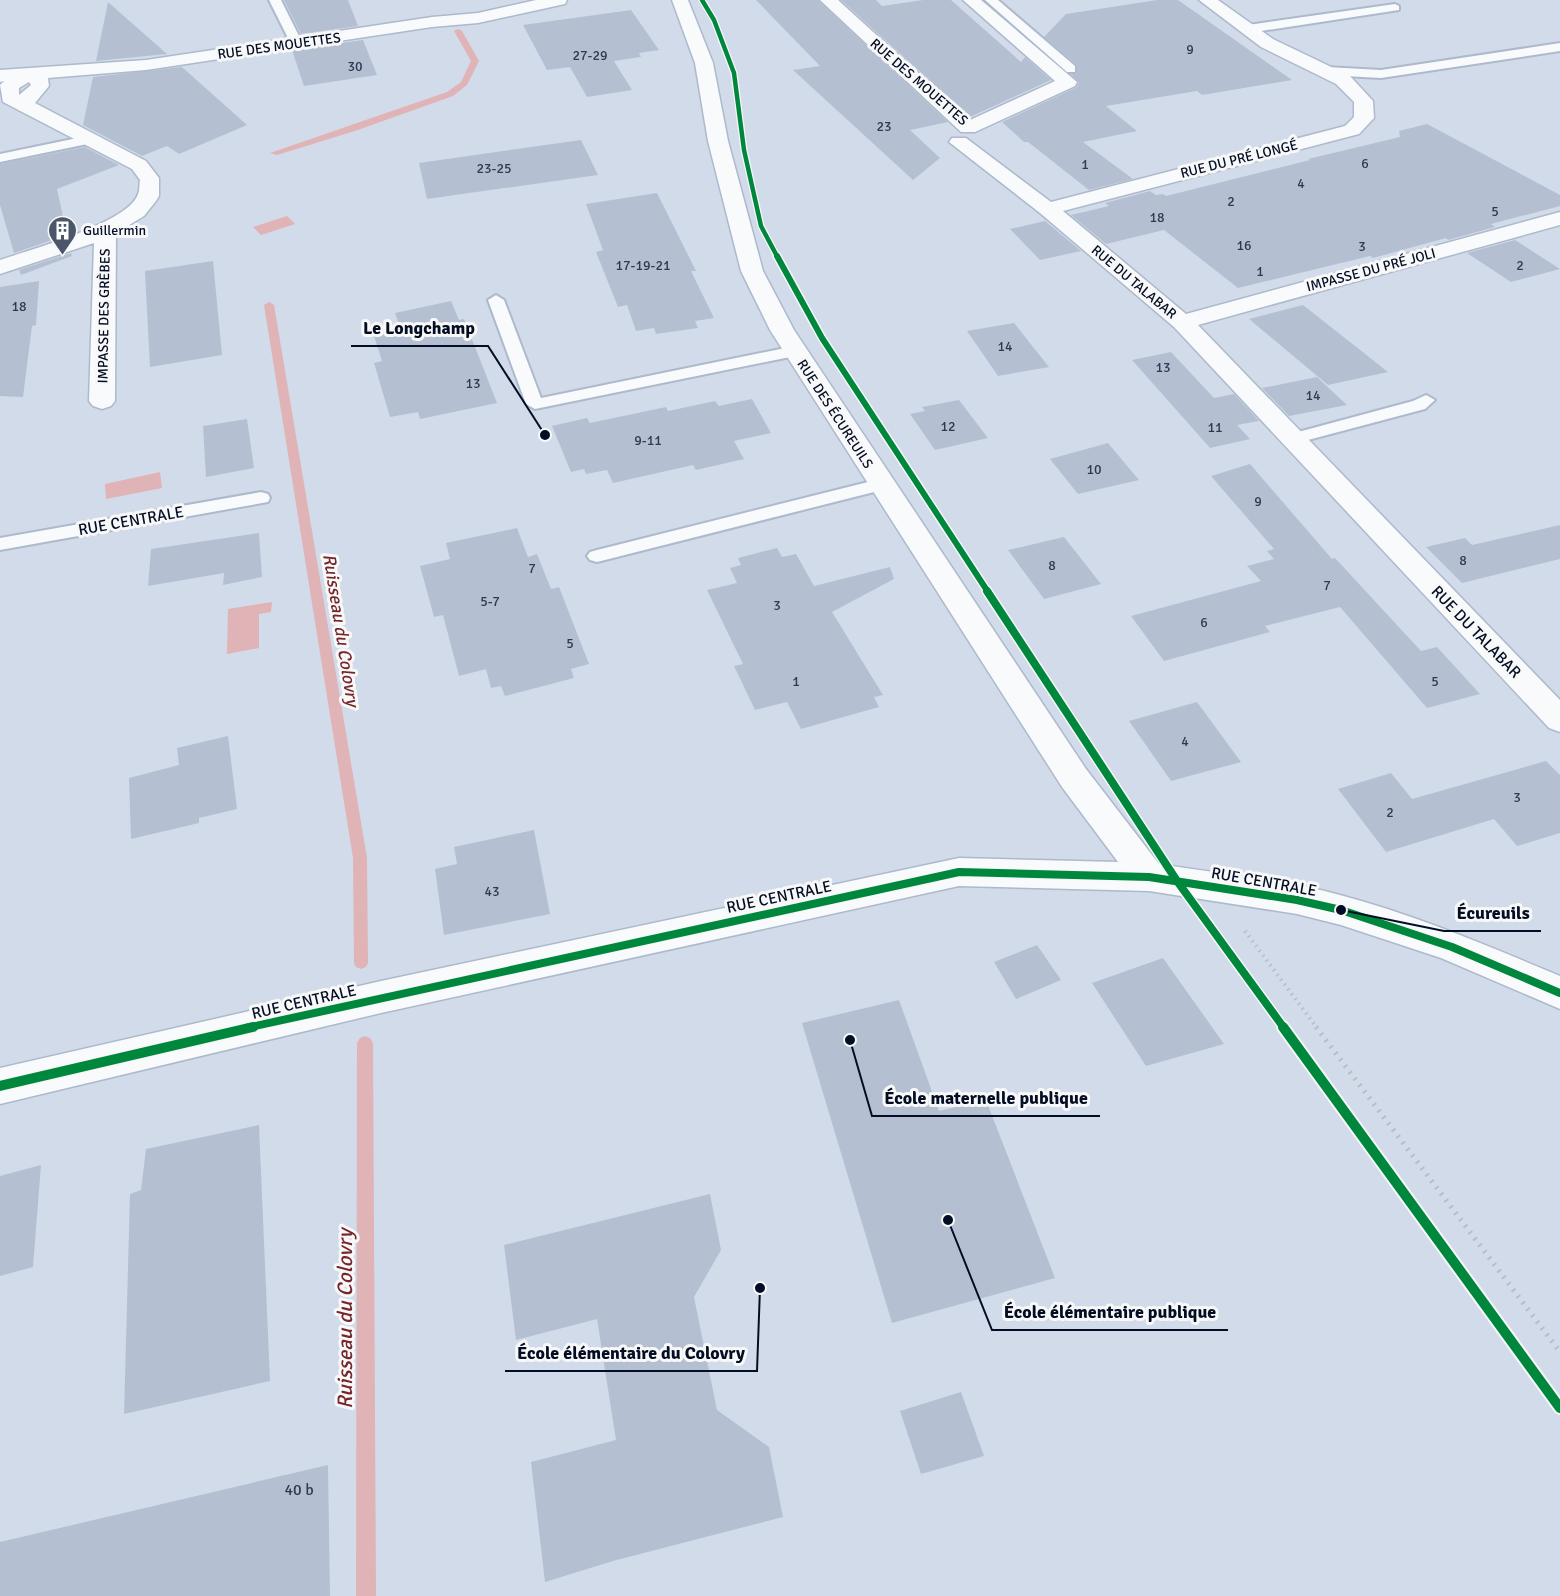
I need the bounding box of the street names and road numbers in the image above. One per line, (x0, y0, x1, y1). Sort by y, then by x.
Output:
street label: RUE DES MOUETTES (216, 29, 342, 63)
street label: RUE DES MOUETTES (867, 35, 972, 129)
street label: RUE DU PRÉ LONGÉ (1179, 136, 1299, 182)
street label: RUE DU TALABAR (1088, 241, 1180, 323)
street label: IMPASSE DU PRÉ JOLI (1304, 245, 1438, 295)
street label: IMPASSE DES GRÈBES (94, 248, 114, 384)
street label: RUE DES ÉCUREUILS (793, 356, 877, 472)
street label: RUE CENTRALE (77, 502, 185, 540)
street label: RUE DU TALABAR (1427, 582, 1525, 683)
street label: RUE CENTRALE (1210, 863, 1318, 901)
street label: RUE CENTRALE (725, 876, 833, 918)
street label: RUE CENTRALE (250, 980, 358, 1024)

